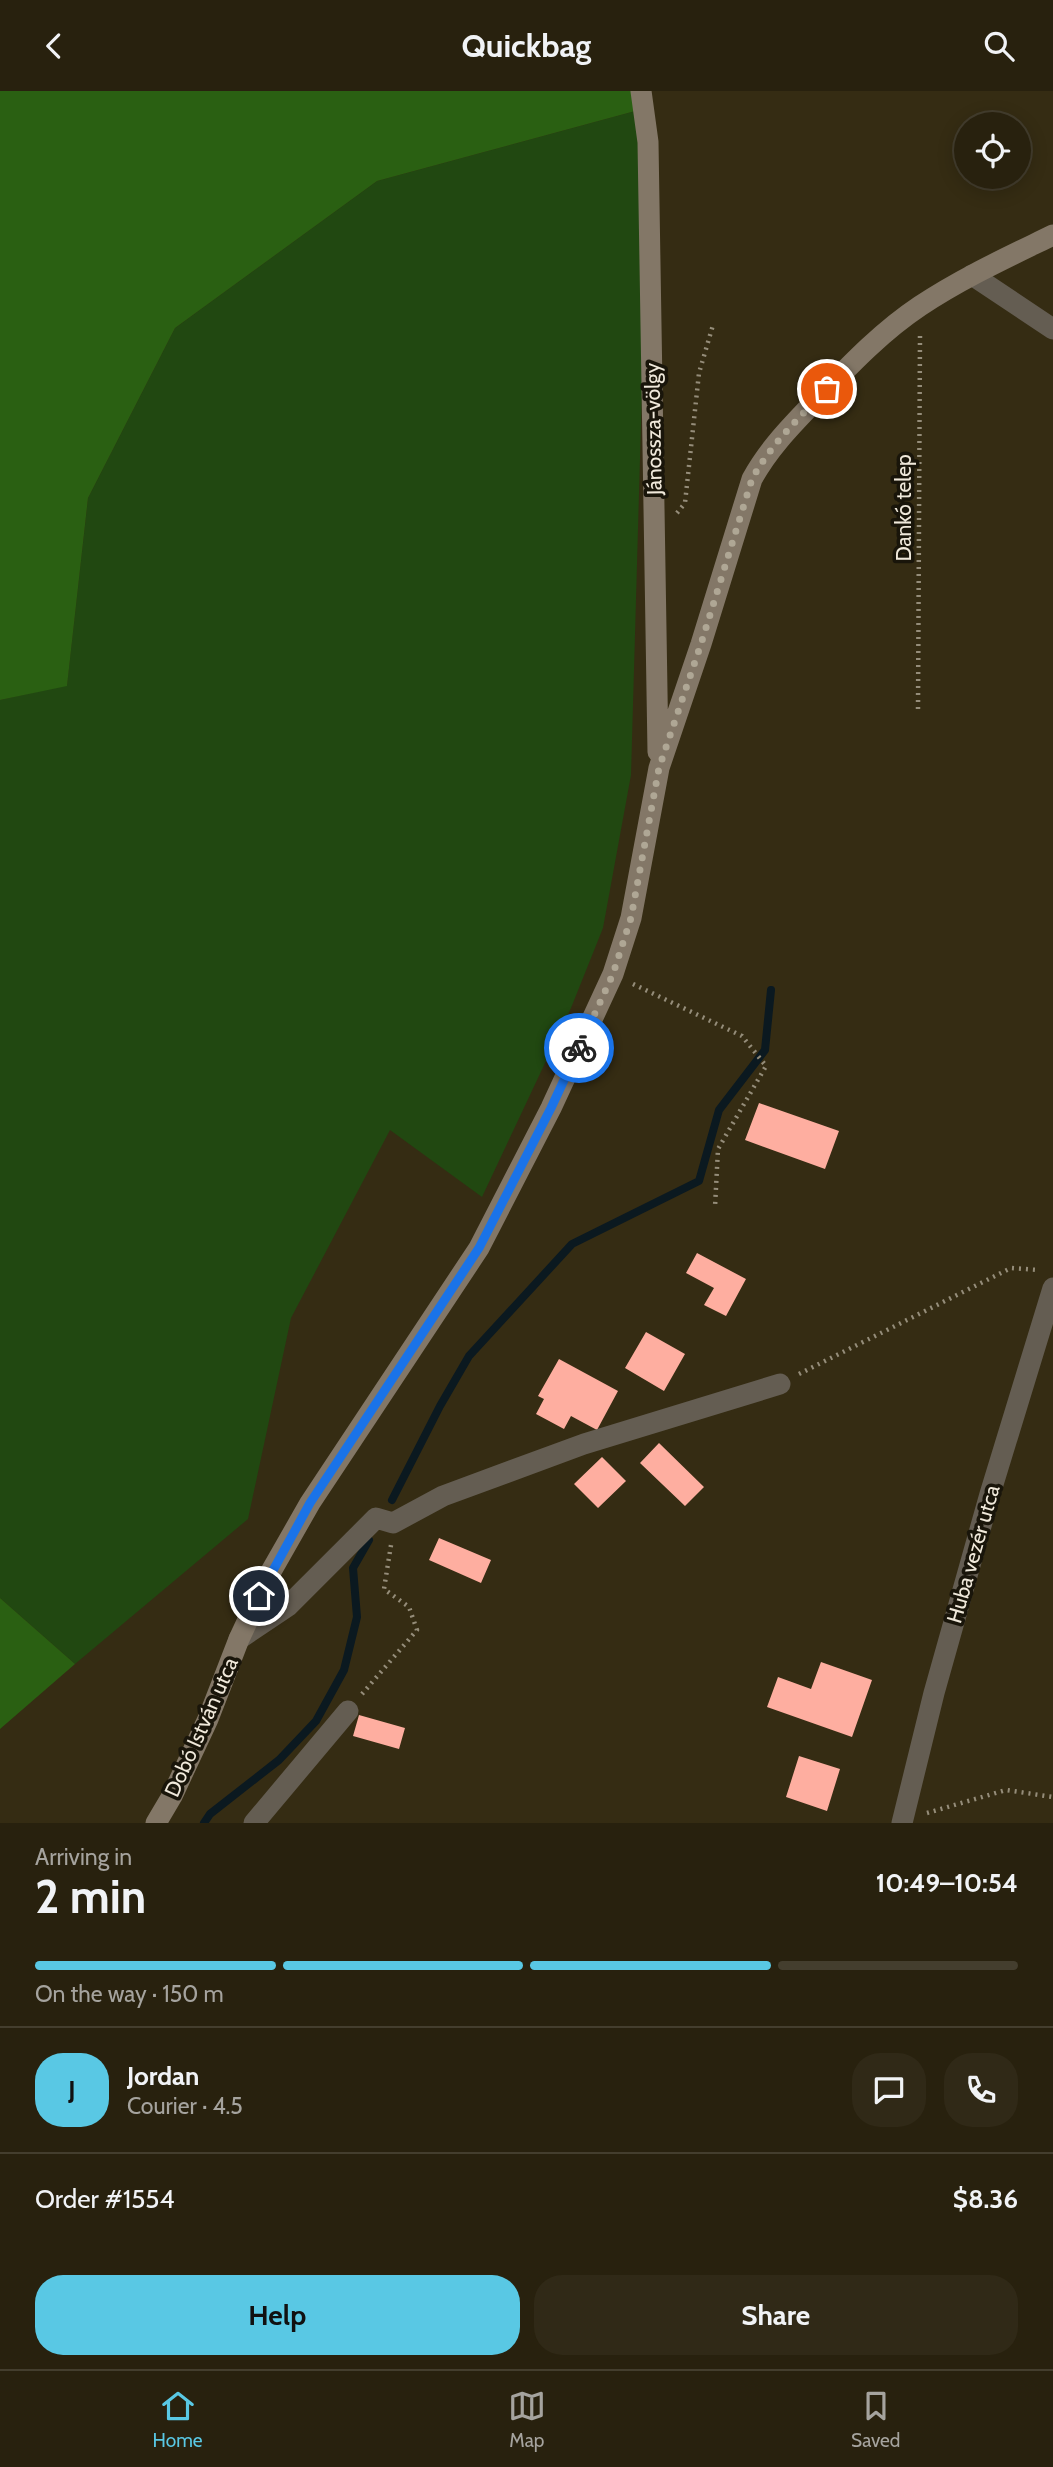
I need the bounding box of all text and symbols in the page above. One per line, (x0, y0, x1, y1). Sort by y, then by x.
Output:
text: Quickbag (462, 26, 591, 65)
icon: back (35, 27, 73, 65)
icon: search (980, 27, 1018, 65)
map controls (954, 112, 1031, 189)
button: locate (954, 112, 1031, 189)
pin (797, 359, 857, 419)
street label: Jánossza-völgy (639, 362, 667, 496)
icon: bag (808, 370, 846, 408)
street label: Dankó telep (891, 454, 916, 562)
courier (544, 1013, 614, 1083)
icon: bike (560, 1029, 598, 1067)
street label: Huba vezér utca (941, 1482, 1005, 1626)
pin (229, 1566, 289, 1626)
icon: home (240, 1577, 278, 1615)
street label: Dobó István utca (159, 1653, 243, 1801)
text: Arriving in (35, 1843, 132, 1871)
text: 10:49–10:54 (876, 1867, 1018, 1899)
text: 2 min (35, 1869, 146, 1925)
text: On the way · 150 m (35, 1980, 224, 2008)
button: chat (852, 2053, 926, 2127)
button: phone (944, 2053, 1018, 2127)
text: Jordan (127, 2060, 199, 2092)
text: J (68, 2074, 76, 2106)
text: Courier · 4.5 (127, 2092, 243, 2120)
text: Order #1554 (35, 2183, 174, 2215)
text: $8.36 (953, 2183, 1018, 2215)
button: Help (35, 2275, 520, 2355)
button: Share (534, 2275, 1018, 2355)
tab: Home (153, 2387, 203, 2452)
tab: Map (508, 2387, 546, 2452)
tab: Saved (851, 2387, 900, 2452)

